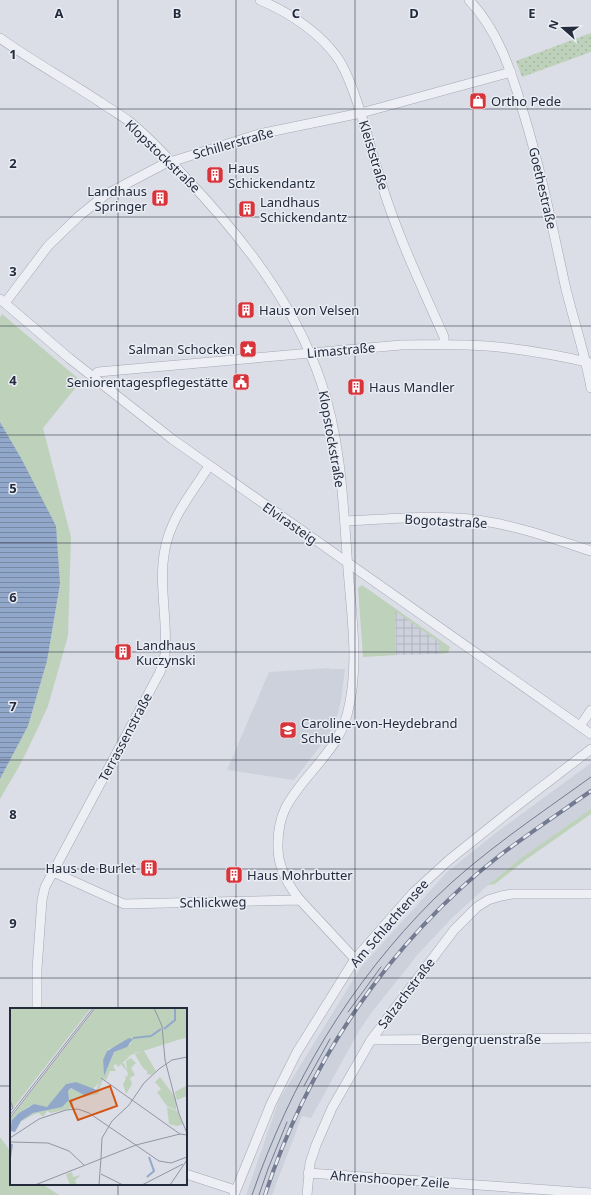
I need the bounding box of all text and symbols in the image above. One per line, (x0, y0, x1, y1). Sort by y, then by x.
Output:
text: A (55, 4, 64, 22)
text: B (173, 4, 181, 22)
text: C (292, 4, 300, 22)
text: D (409, 4, 419, 22)
text: E (528, 4, 536, 22)
north arrow (543, 8, 583, 48)
text: N (545, 18, 562, 31)
text: 1 (9, 45, 17, 63)
shop icon: Ortho Pede (468, 91, 488, 111)
place label: Ortho Pede (491, 92, 561, 110)
street label: Klopstockstraße (121, 115, 205, 197)
street label: Kleiststraße (355, 118, 393, 192)
street label: Schillerstraße (191, 123, 275, 163)
street label: Goethestraße (525, 145, 561, 231)
text: 2 (9, 154, 17, 172)
place label: Haus Schickendantz (228, 159, 315, 192)
building icon: Haus Schickendantz (205, 165, 225, 185)
place label: Landhaus Springer (87, 182, 148, 215)
building icon: Landhaus Springer (150, 188, 170, 208)
place label: Landhaus Schickendantz (260, 193, 347, 226)
building icon: Landhaus Schickendantz (237, 199, 257, 219)
text: 3 (9, 262, 17, 280)
building icon: Haus von Velsen (236, 300, 256, 320)
place label: Haus von Velsen (259, 301, 359, 319)
street label: Limastraße (306, 338, 376, 362)
place icon: Salman Schocken (238, 339, 258, 359)
place label: Salman Schocken (129, 340, 235, 358)
text: 4 (9, 371, 17, 389)
public building icon: Seniorentagespflegestätte (231, 372, 251, 392)
place label: Seniorentagespflegestätte (67, 373, 228, 391)
building icon: Haus Mandler (346, 377, 366, 397)
place label: Haus Mandler (369, 378, 455, 396)
street label: Klopstockstraße (315, 389, 349, 489)
text: 5 (9, 479, 17, 497)
street label: Elvirasteig (259, 498, 321, 548)
street label: Bogotastraße (404, 510, 488, 532)
text: 6 (9, 588, 17, 606)
place label: Landhaus Kuczynski (136, 636, 196, 669)
building icon: Landhaus Kuczynski (113, 642, 133, 662)
street label: Terrassenstraße (94, 689, 156, 785)
text: 7 (9, 697, 17, 715)
place label: Caroline-von-Heydebrand Schule (301, 714, 458, 747)
school or university icon: Caroline-von-Heydebrand Schule (278, 720, 298, 740)
text: 8 (9, 805, 17, 823)
building icon: Haus de Burlet (139, 858, 159, 878)
place label: Haus de Burlet (45, 859, 136, 877)
building icon: Haus Mohrbutter (224, 865, 244, 885)
place label: Haus Mohrbutter (247, 866, 353, 884)
street label: Am Schlachtensee (346, 875, 432, 971)
street label: Schlickweg (179, 892, 247, 912)
text: 9 (9, 914, 17, 932)
street label: Salzachstraße (373, 954, 439, 1032)
inset map (10, 1008, 187, 1185)
street label: Bergengruenstraße (421, 1030, 541, 1048)
street label: Ahrenshooper Zeile (330, 1166, 450, 1192)

